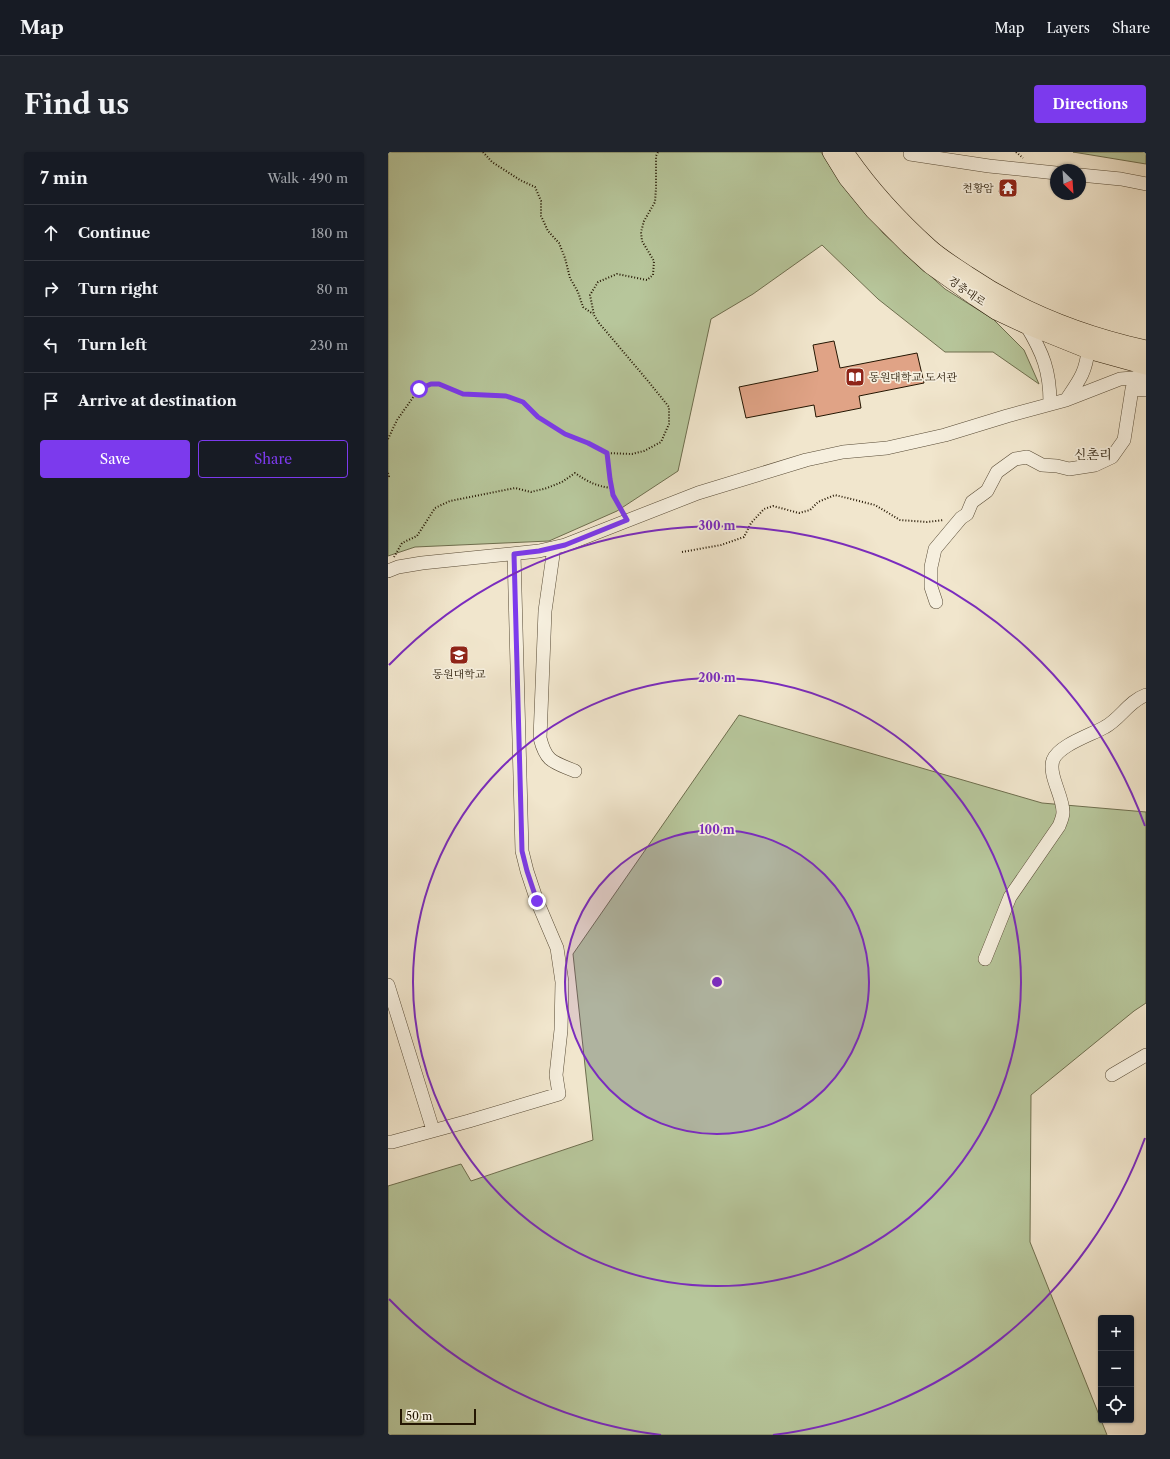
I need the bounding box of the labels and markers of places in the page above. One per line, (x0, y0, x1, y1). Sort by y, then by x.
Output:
temple icon: 천황암 (997, 177, 1019, 199)
place label: 천황암 (962, 181, 994, 195)
library icon: 동원대학교 도서관 (844, 366, 866, 388)
place label: 동원대학교 도서관 (869, 370, 957, 384)
school or university icon: 동원대학교 (448, 644, 470, 666)
place label: 동원대학교 (432, 667, 486, 681)
centre of rings (710, 975, 724, 989)

